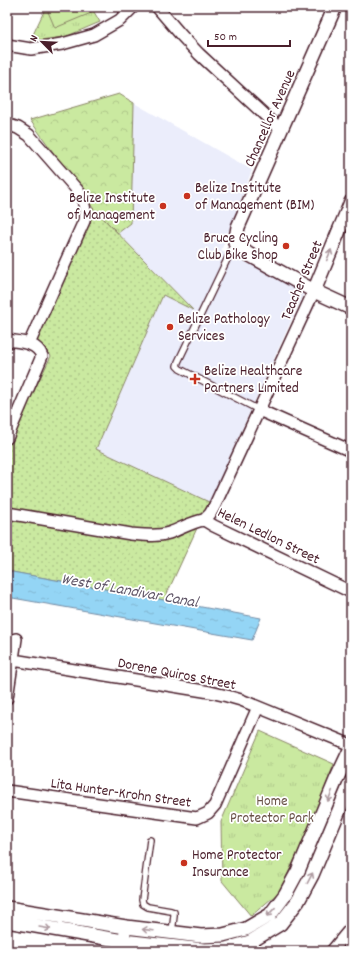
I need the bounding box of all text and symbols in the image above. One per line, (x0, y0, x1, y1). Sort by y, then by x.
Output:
north arrow (22, 22, 62, 62)
scale bar (208, 22, 290, 48)
text: 50 m (214, 29, 237, 46)
text: N (26, 32, 43, 44)
street label: Chancellor Avenue (239, 66, 302, 171)
place label: Belize Institute of Management (BIM) (195, 178, 314, 217)
place label: Belize Institute of Management (67, 188, 155, 227)
marker: Belize Institute of Management (BIM) (182, 191, 192, 201)
marker: Belize Institute of Management (158, 201, 168, 211)
place label: Bruce Cycling Club Bike Shop (198, 228, 278, 267)
street label: Teacher Street (276, 237, 330, 324)
marker: Bruce Cycling Club Bike Shop (281, 241, 291, 251)
one-way arrow (325, 250, 333, 262)
place label: Belize Pathology Services (178, 309, 271, 348)
marker: Belize Pathology Services (165, 322, 175, 332)
place label: Belize Healthcare Partners Limited (204, 361, 303, 400)
marker: Belize Healthcare Partners Limited (189, 373, 201, 385)
street label: Helen Ledlon Street (213, 502, 324, 571)
water label: West of Landivar Canal (59, 568, 201, 615)
street label: Dorene Quiros Street (116, 653, 238, 697)
street label: Lita Hunter-Krohn Street (49, 773, 193, 815)
one-way arrow (325, 790, 333, 802)
park label: Home Protector Park (230, 791, 314, 830)
place label: Home Protector Insurance (192, 845, 282, 884)
marker: Home Protector Insurance (179, 858, 189, 868)
one-way arrow (307, 872, 314, 884)
one-way arrow (267, 907, 276, 917)
one-way arrow (39, 924, 52, 932)
one-way arrow (142, 926, 155, 934)

